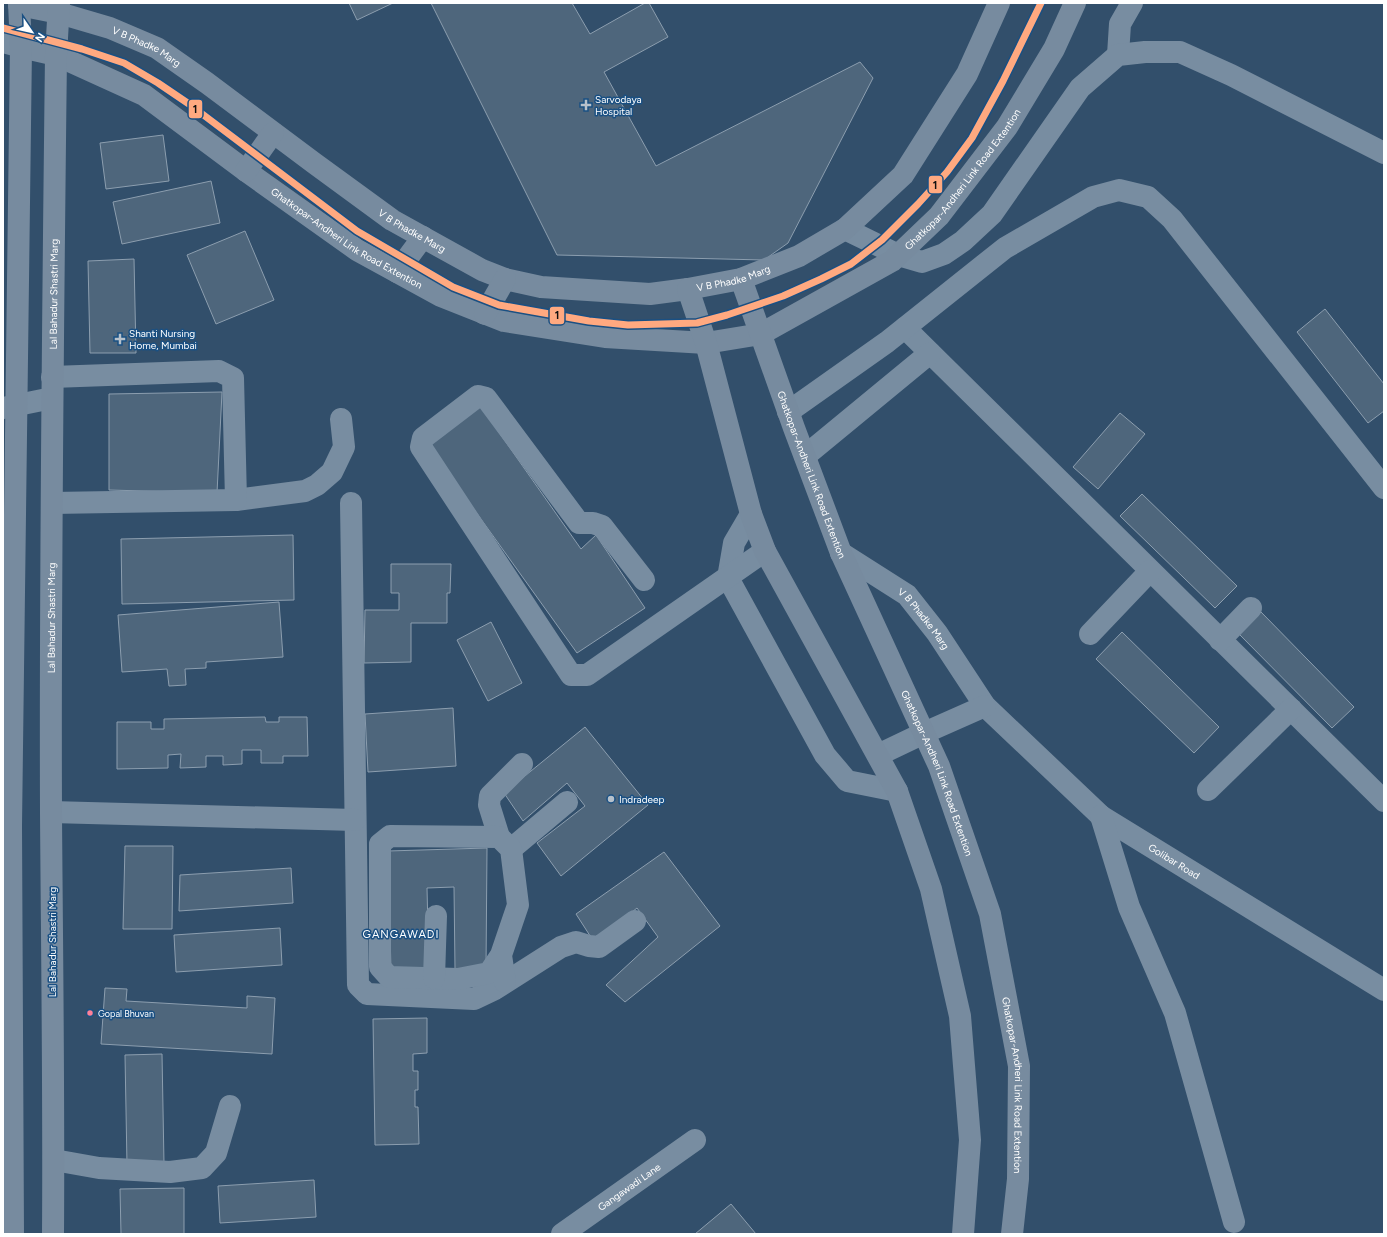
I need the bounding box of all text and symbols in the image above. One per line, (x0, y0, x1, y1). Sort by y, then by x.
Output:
north arrow (12, 12, 52, 52)
street label: V B Phadke Marg (110, 24, 183, 70)
text: N (32, 30, 48, 44)
place label: Sarvodaya Hospital (595, 93, 642, 118)
line badge: 1 (188, 99, 203, 119)
marker: Sarvodaya Hospital (580, 99, 592, 111)
text: 1 (193, 103, 197, 116)
street label: Ghatkopar-Andheri Link Road Extention (902, 106, 1024, 253)
line badge: 1 (928, 175, 943, 194)
text: 1 (933, 179, 937, 192)
street label: Ghatkopar-Andheri Link Road Extention (268, 185, 425, 292)
street label: V B Phadke Marg (376, 206, 448, 256)
street label: Lal Bahadur Shastri Marg (47, 239, 61, 349)
street label: V B Phadke Marg (695, 262, 772, 294)
line badge: 1 (549, 306, 565, 325)
text: 1 (555, 309, 559, 322)
place label: Shanti Nursing Home, Mumbai (129, 327, 197, 352)
marker: Shanti Nursing Home, Mumbai (114, 333, 126, 345)
street label: Ghatkopar-Andheri Link Road Extention (774, 389, 849, 561)
street label: Lal Bahadur Shastri Marg (45, 563, 58, 673)
street label: V B Phadke Marg (895, 585, 952, 652)
street label: Ghatkopar-Andheri Link Road Extention (898, 688, 976, 858)
place label: Indradeep (619, 793, 664, 806)
marker: Indradeep (606, 794, 616, 804)
street label: Golibar Road (1146, 841, 1202, 882)
street label: Lal Bahadur Shastri Marg (46, 887, 59, 997)
district label: GANGAWADI (363, 928, 439, 941)
street label: Ghatkopar-Andheri Link Road Extention (999, 996, 1025, 1174)
marker: Gopal Bhuvan (85, 1008, 95, 1018)
place label: Gopal Bhuvan (98, 1008, 154, 1019)
street label: Gangawadi Lane (595, 1160, 664, 1214)

